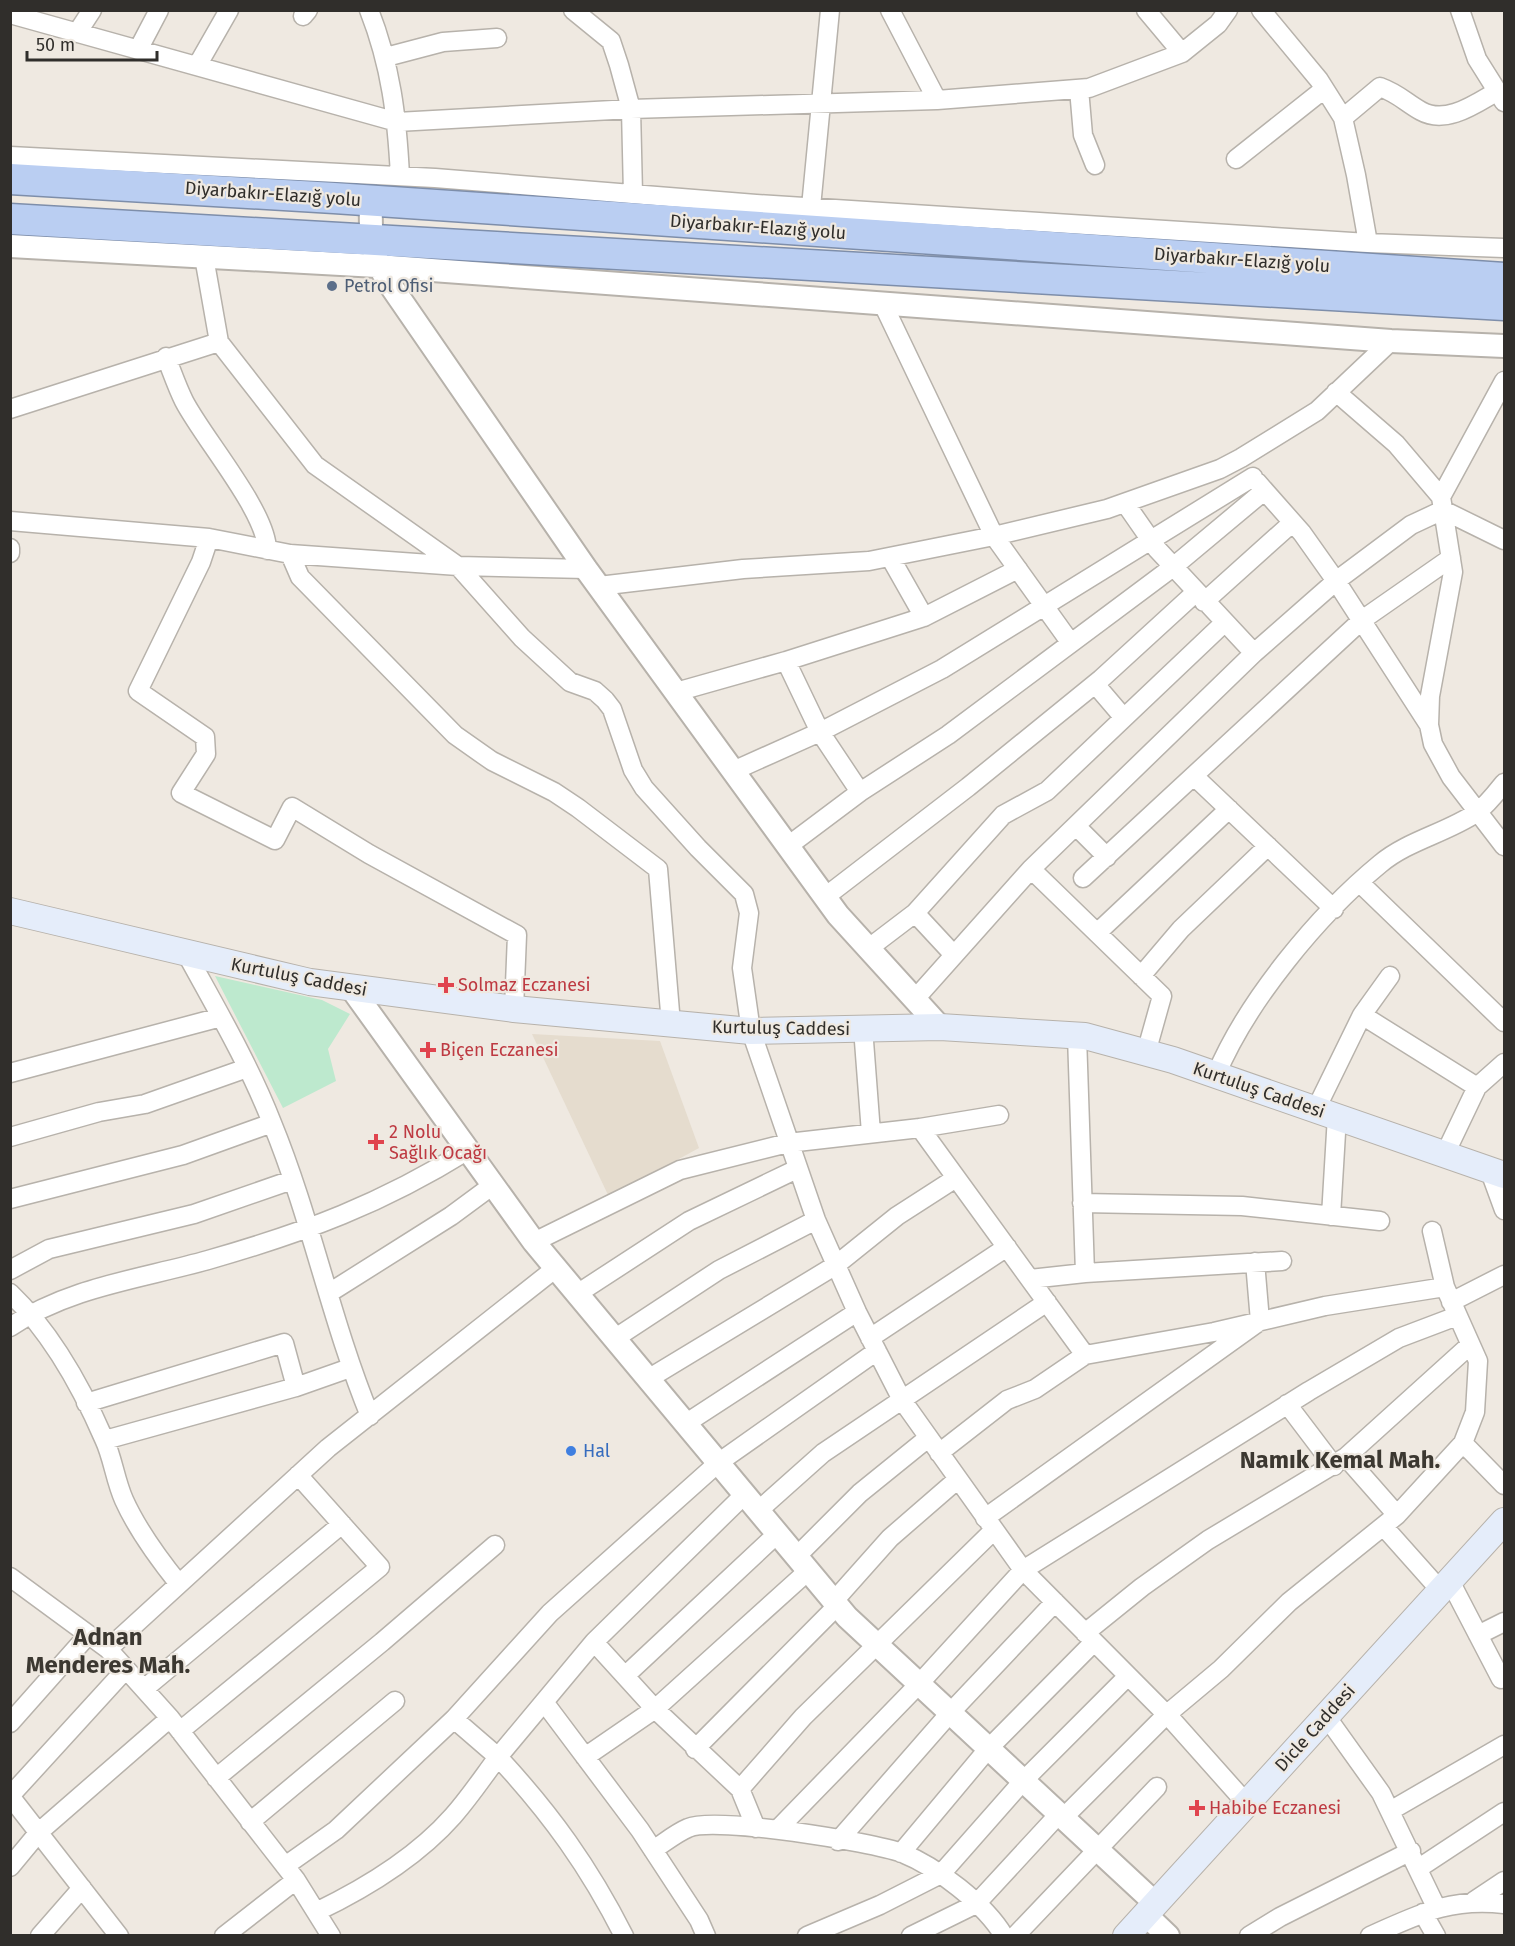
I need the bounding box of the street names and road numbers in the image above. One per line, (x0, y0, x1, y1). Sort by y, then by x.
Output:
street label: Diyarbakır-Elazığ yolu (184, 177, 362, 211)
street label: Diyarbakır-Elazığ yolu (669, 210, 847, 244)
street label: Diyarbakır-Elazığ yolu (1153, 243, 1331, 277)
street label: Kurtuluş Caddesi (229, 953, 369, 1001)
street label: Kurtuluş Caddesi (712, 1016, 850, 1040)
street label: Kurtuluş Caddesi (1190, 1057, 1328, 1123)
street label: Dicle Caddesi (1270, 1680, 1360, 1776)

